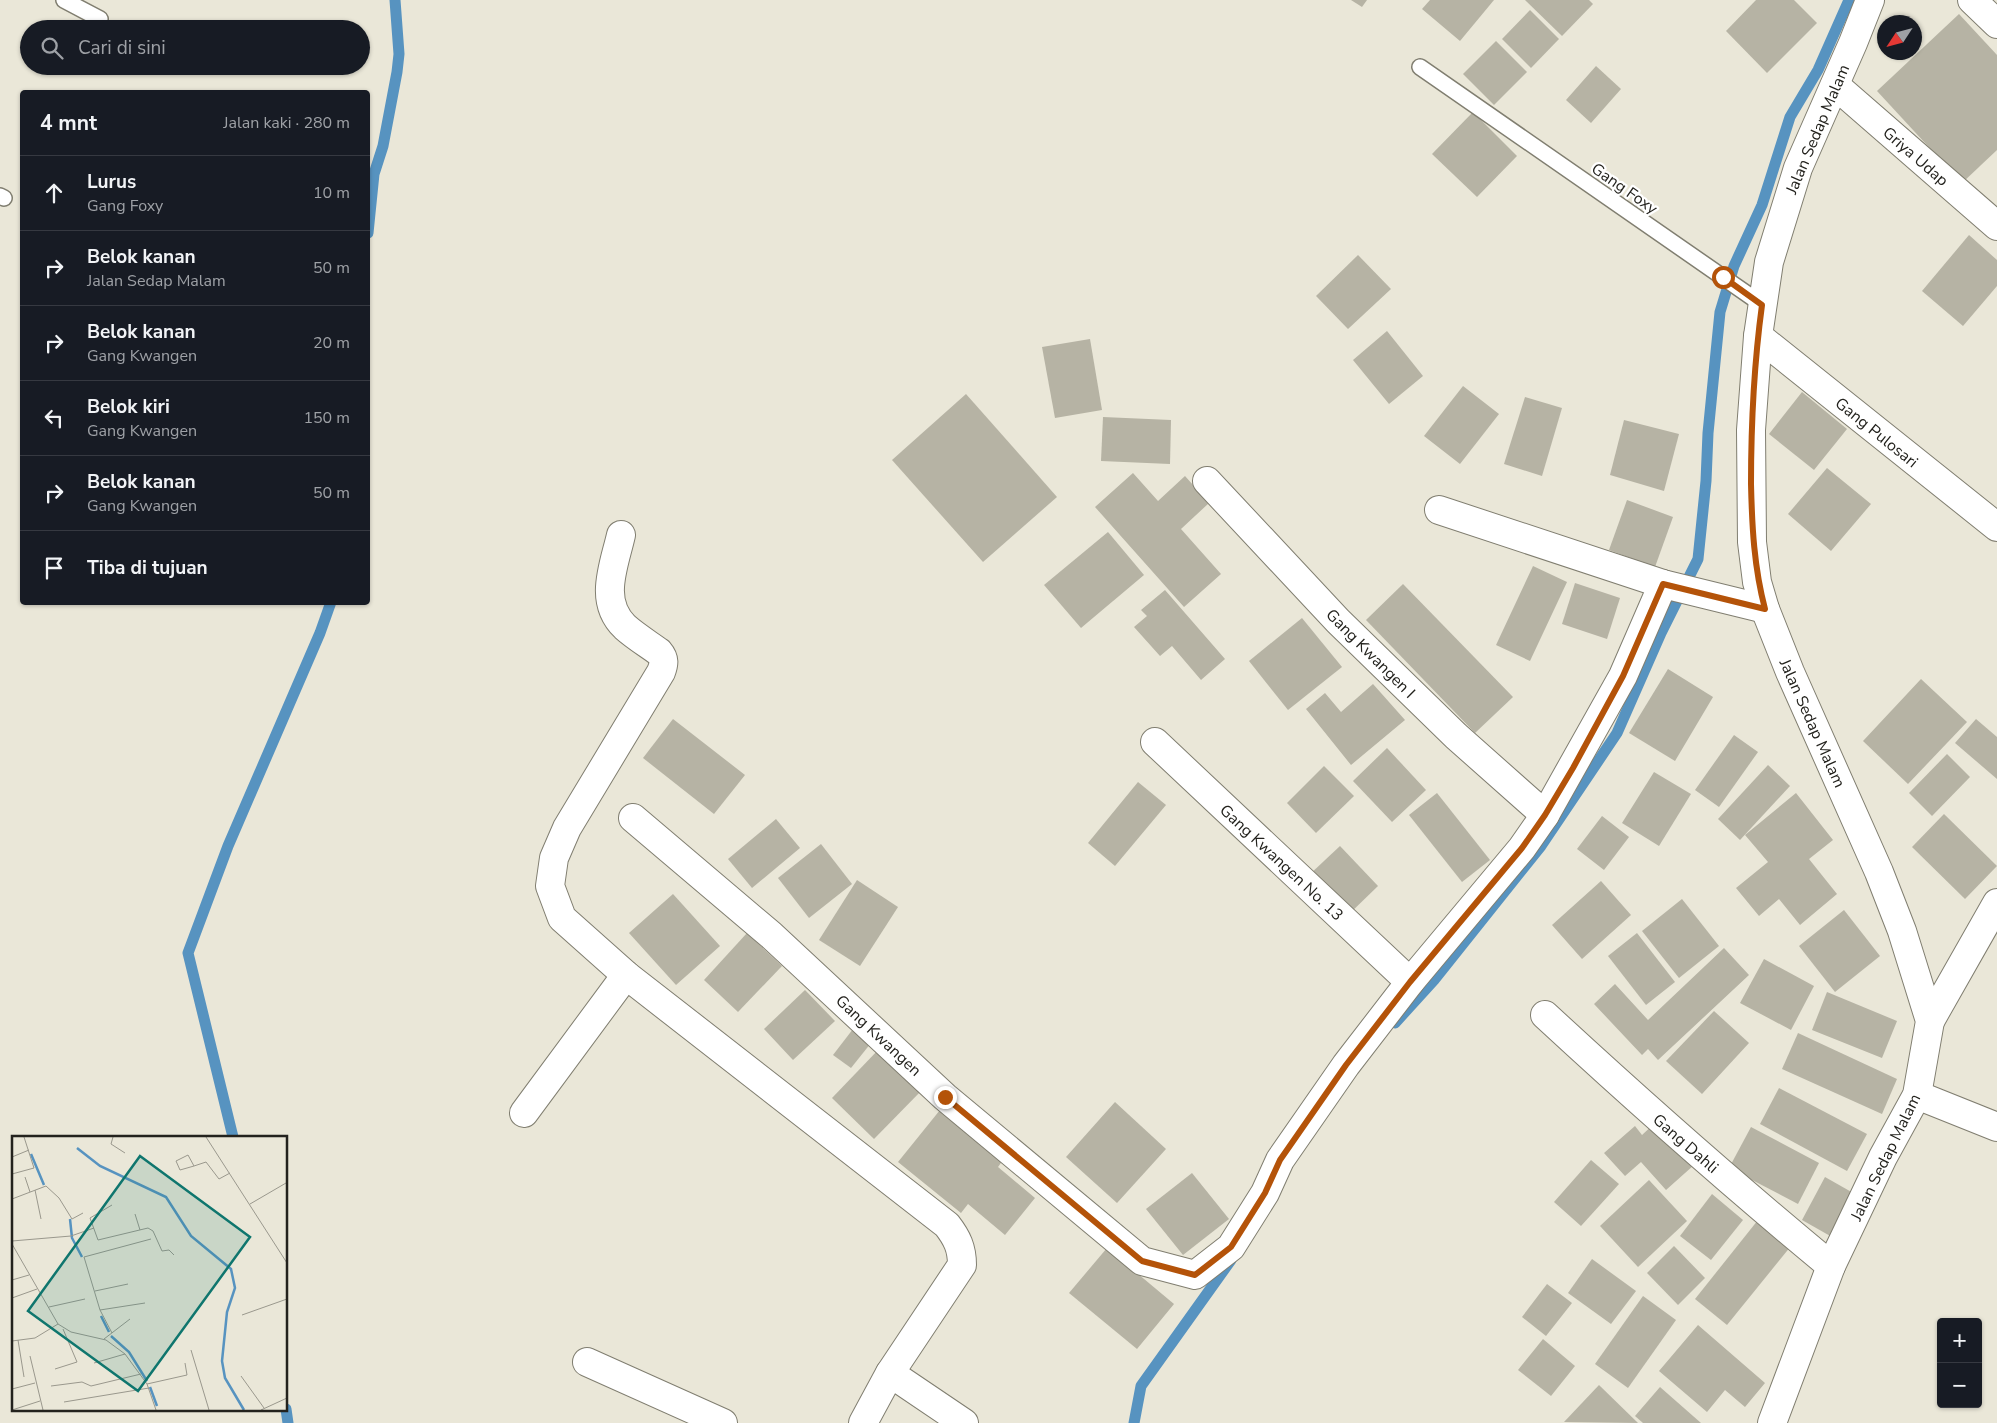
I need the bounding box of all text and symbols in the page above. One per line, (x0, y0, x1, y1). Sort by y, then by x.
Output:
north arrow (1877, 15, 1922, 60)
search box (20, 20, 370, 75)
icon: search (38, 34, 66, 62)
text: Cari di sini (78, 35, 166, 61)
street label: Jalan Sedap Malam (1780, 61, 1855, 198)
text: 4 mnt (40, 109, 97, 137)
text: Jalan kaki · 280 m (223, 112, 350, 134)
street label: Griya Udap (1878, 122, 1953, 191)
street label: Gang Foxy (1587, 158, 1663, 220)
text: Lurus (87, 169, 136, 195)
icon: ahead (40, 179, 68, 207)
text: 10 m (313, 182, 350, 204)
text: Gang Foxy (87, 195, 163, 217)
text: Belok kanan (87, 244, 196, 270)
icon: right (40, 254, 68, 282)
text: 50 m (313, 257, 350, 279)
route start (1712, 266, 1735, 289)
text: Jalan Sedap Malam (87, 270, 226, 292)
text: Belok kanan (87, 319, 196, 345)
icon: right (40, 329, 68, 357)
text: 20 m (313, 332, 350, 354)
text: Gang Kwangen (87, 345, 197, 367)
street label: Gang Pulosari (1830, 392, 1922, 473)
text: Belok kiri (87, 394, 170, 420)
icon: left (40, 404, 68, 432)
text: 150 m (303, 407, 350, 429)
text: Gang Kwangen (87, 420, 197, 442)
text: Belok kanan (87, 469, 196, 495)
icon: right (40, 479, 68, 507)
text: 50 m (313, 482, 350, 504)
text: Gang Kwangen (87, 495, 197, 517)
icon: arrive (40, 554, 68, 582)
text: Tiba di tujuan (87, 555, 208, 581)
street label: Gang Kwangen I (1321, 604, 1420, 703)
street label: Jalan Sedap Malam (1773, 655, 1850, 791)
street label: Gang Kwangen No. 13 (1215, 800, 1348, 926)
street label: Gang Kwangen (831, 990, 926, 1081)
route end (934, 1086, 957, 1109)
street label: Jalan Sedap Malam (1845, 1090, 1926, 1226)
street label: Gang Dahli (1648, 1109, 1723, 1178)
inset map (12, 1136, 288, 1410)
map controls (1937, 1318, 1982, 1408)
button: + (1937, 1318, 1982, 1363)
button: − (1937, 1363, 1982, 1408)

